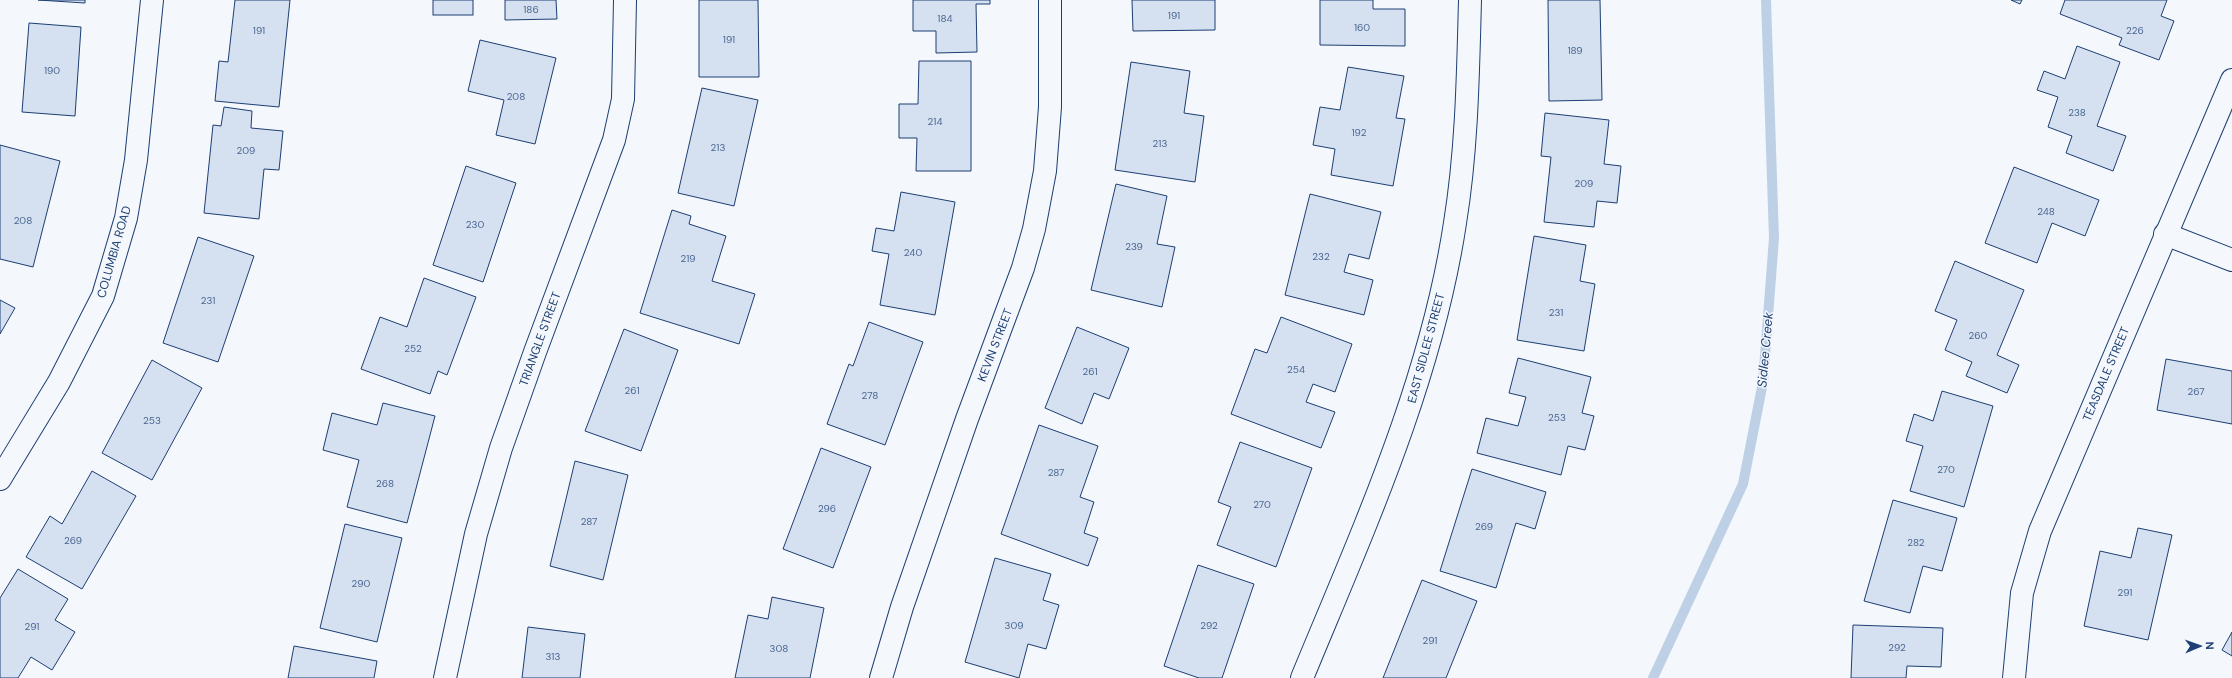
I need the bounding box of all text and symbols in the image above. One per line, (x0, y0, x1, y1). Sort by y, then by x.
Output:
house number: 186 (523, 3, 539, 16)
house number: 191 (1168, 9, 1180, 22)
house number: 184 (937, 12, 953, 25)
house number: 160 (1354, 21, 1370, 34)
house number: 191 (253, 24, 265, 37)
house number: 226 (2126, 24, 2144, 37)
house number: 191 (723, 33, 735, 46)
house number: 189 (1567, 44, 1583, 57)
house number: 190 (44, 64, 60, 77)
house number: 208 (507, 90, 525, 103)
house number: 238 (2068, 106, 2086, 119)
house number: 214 (928, 115, 942, 128)
house number: 192 (1352, 126, 1367, 139)
house number: 213 (1153, 137, 1167, 150)
house number: 213 (711, 141, 725, 154)
house number: 209 (237, 144, 255, 157)
house number: 209 (1575, 177, 1593, 190)
street label: COLUMBIA ROAD (93, 204, 135, 300)
house number: 248 (2037, 205, 2055, 218)
house number: 208 (14, 214, 32, 227)
house number: 230 (466, 218, 484, 231)
house number: 239 (1125, 240, 1143, 253)
house number: 240 (904, 246, 922, 259)
house number: 232 (1312, 250, 1330, 263)
house number: 219 (680, 252, 696, 265)
street label: TRIANGLE STREET (516, 289, 565, 388)
street label: EAST SIDLEE STREET (1404, 291, 1448, 405)
house number: 231 (201, 294, 215, 307)
street label: KEVIN STREET (974, 306, 1016, 384)
house number: 231 (1549, 306, 1563, 319)
water label: Sidlee Creek (1753, 311, 1777, 388)
street label: TEASDALE STREET (2079, 324, 2133, 424)
house number: 260 (1969, 329, 1988, 342)
house number: 252 (404, 342, 422, 355)
house number: 254 (1287, 363, 1305, 376)
house number: 261 (1082, 365, 1098, 378)
house number: 261 (624, 384, 640, 397)
house number: 267 (2187, 385, 2205, 398)
house number: 278 (862, 389, 878, 402)
house number: 253 (1548, 411, 1566, 424)
house number: 253 (143, 414, 161, 427)
house number: 270 (1937, 463, 1955, 476)
house number: 287 (1048, 466, 1064, 479)
house number: 268 (376, 477, 394, 490)
house number: 270 (1253, 498, 1271, 511)
house number: 296 (818, 502, 836, 515)
house number: 287 (581, 515, 597, 528)
house number: 269 (1475, 520, 1493, 533)
house number: 269 (64, 534, 82, 547)
house number: 282 (1907, 536, 1925, 549)
house number: 290 (352, 577, 371, 590)
house number: 291 (2118, 586, 2132, 599)
house number: 309 (1004, 619, 1024, 632)
house number: 292 (1200, 619, 1218, 632)
house number: 291 (25, 620, 39, 633)
north arrow (2180, 626, 2220, 666)
house number: 291 (1423, 634, 1437, 647)
house number: 292 (1888, 641, 1906, 654)
text: N (2203, 641, 2217, 650)
house number: 308 (770, 642, 788, 655)
house number: 313 (546, 650, 560, 663)

